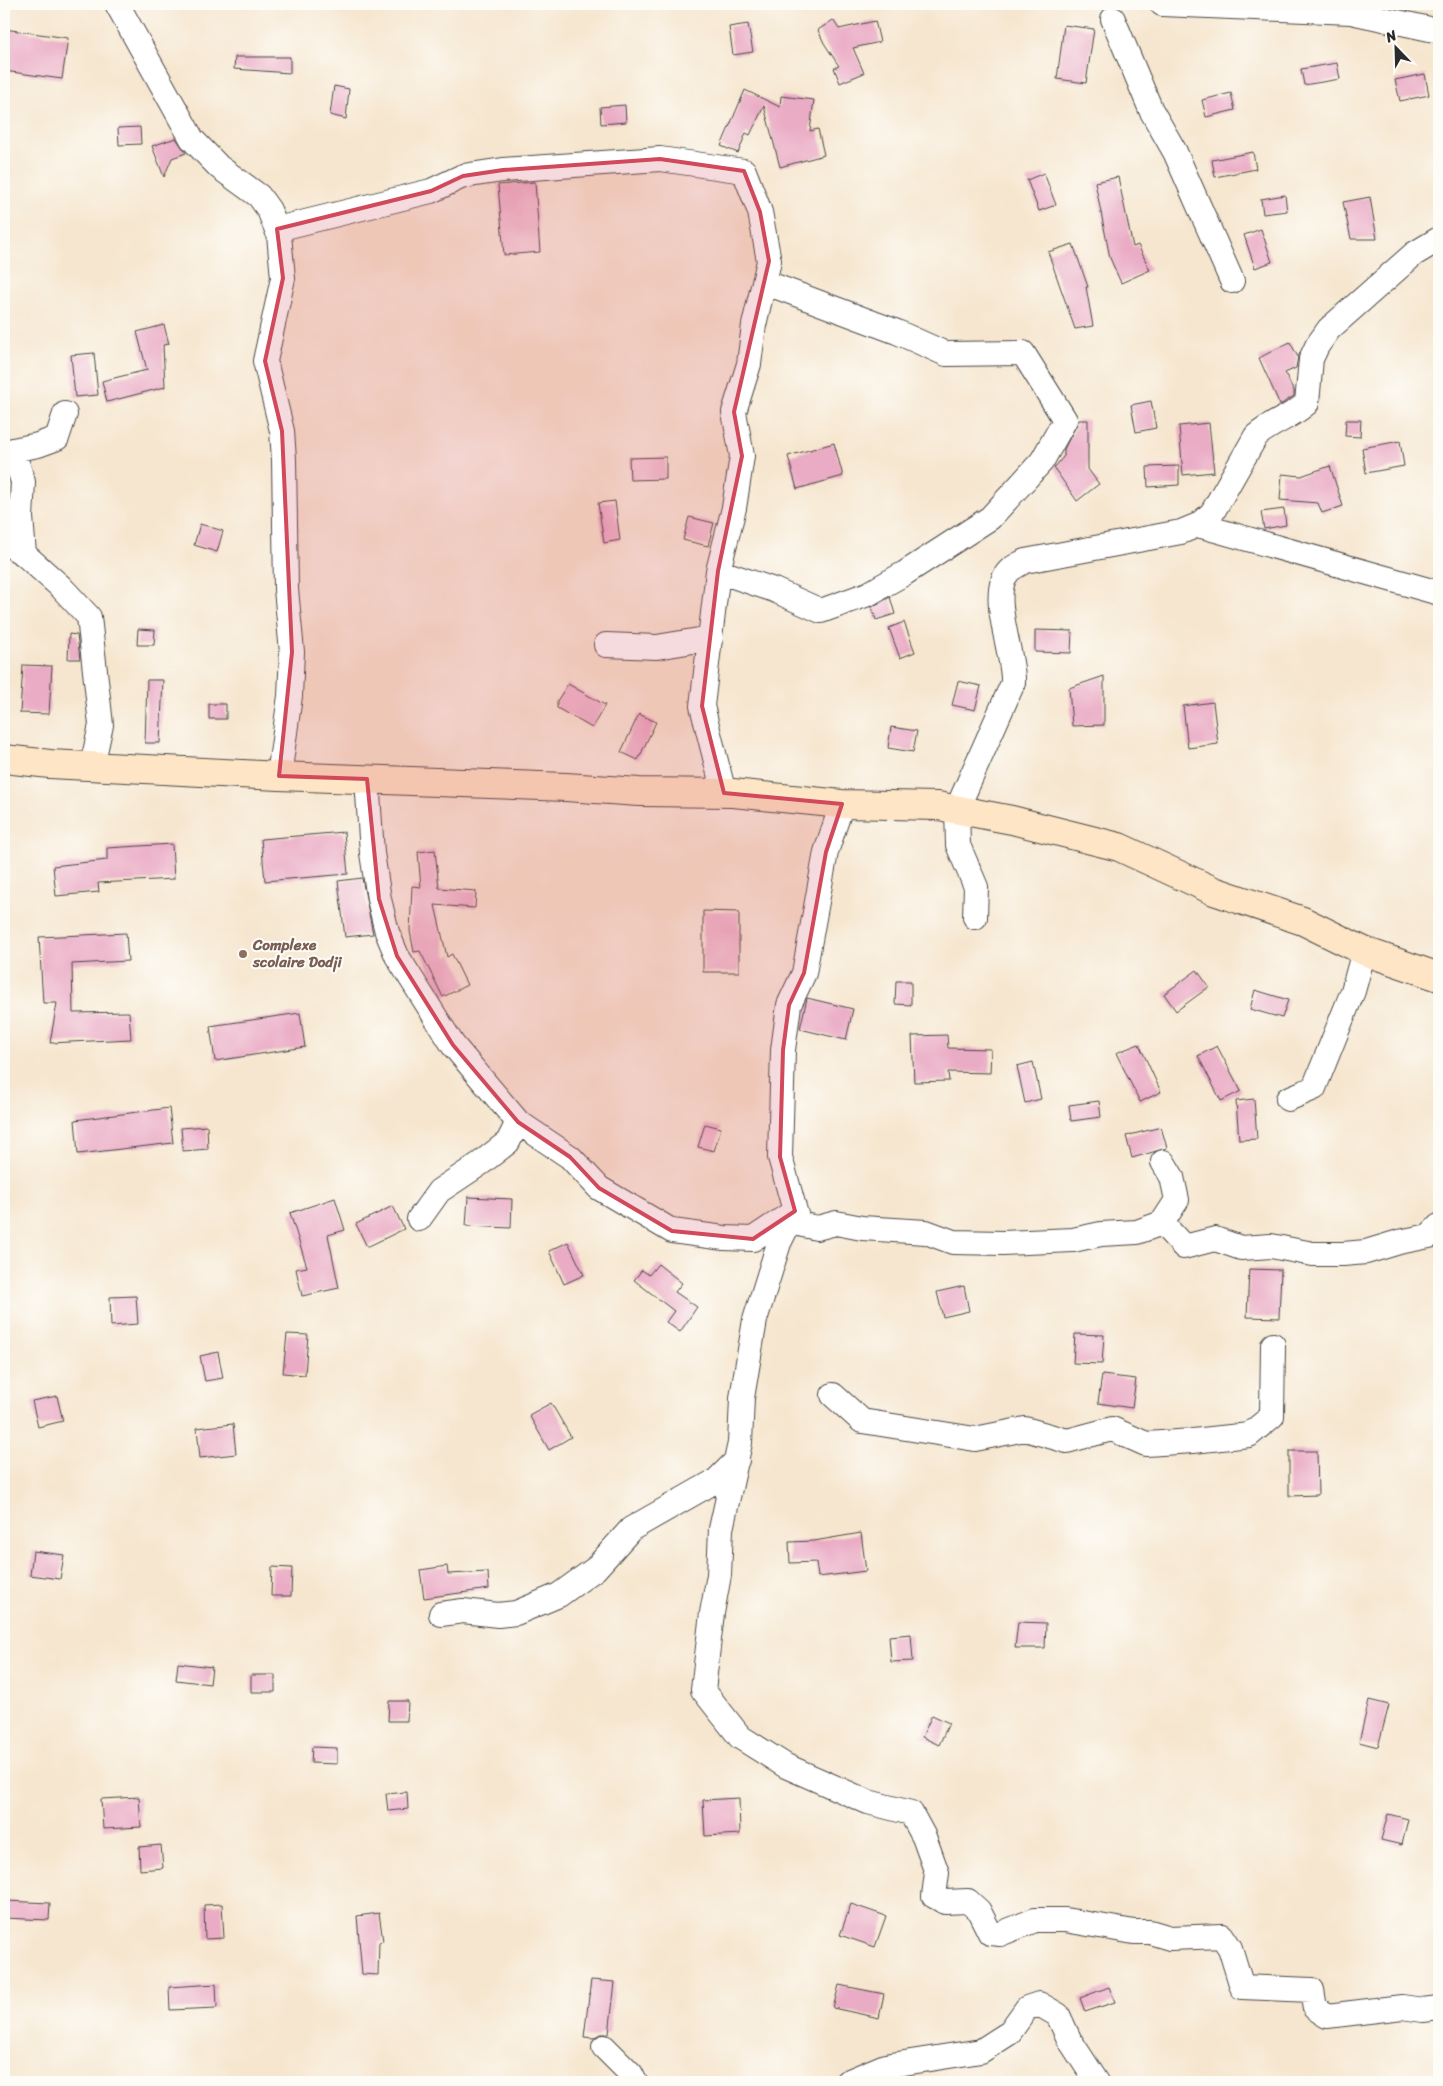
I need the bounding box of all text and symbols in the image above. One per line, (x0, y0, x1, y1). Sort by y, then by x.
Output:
north arrow (1370, 22, 1420, 72)
text: N (1381, 23, 1401, 50)
place label: Complexe scolaire Dodji (252, 932, 343, 975)
marker: Complexe scolaire Dodji (237, 948, 249, 960)

